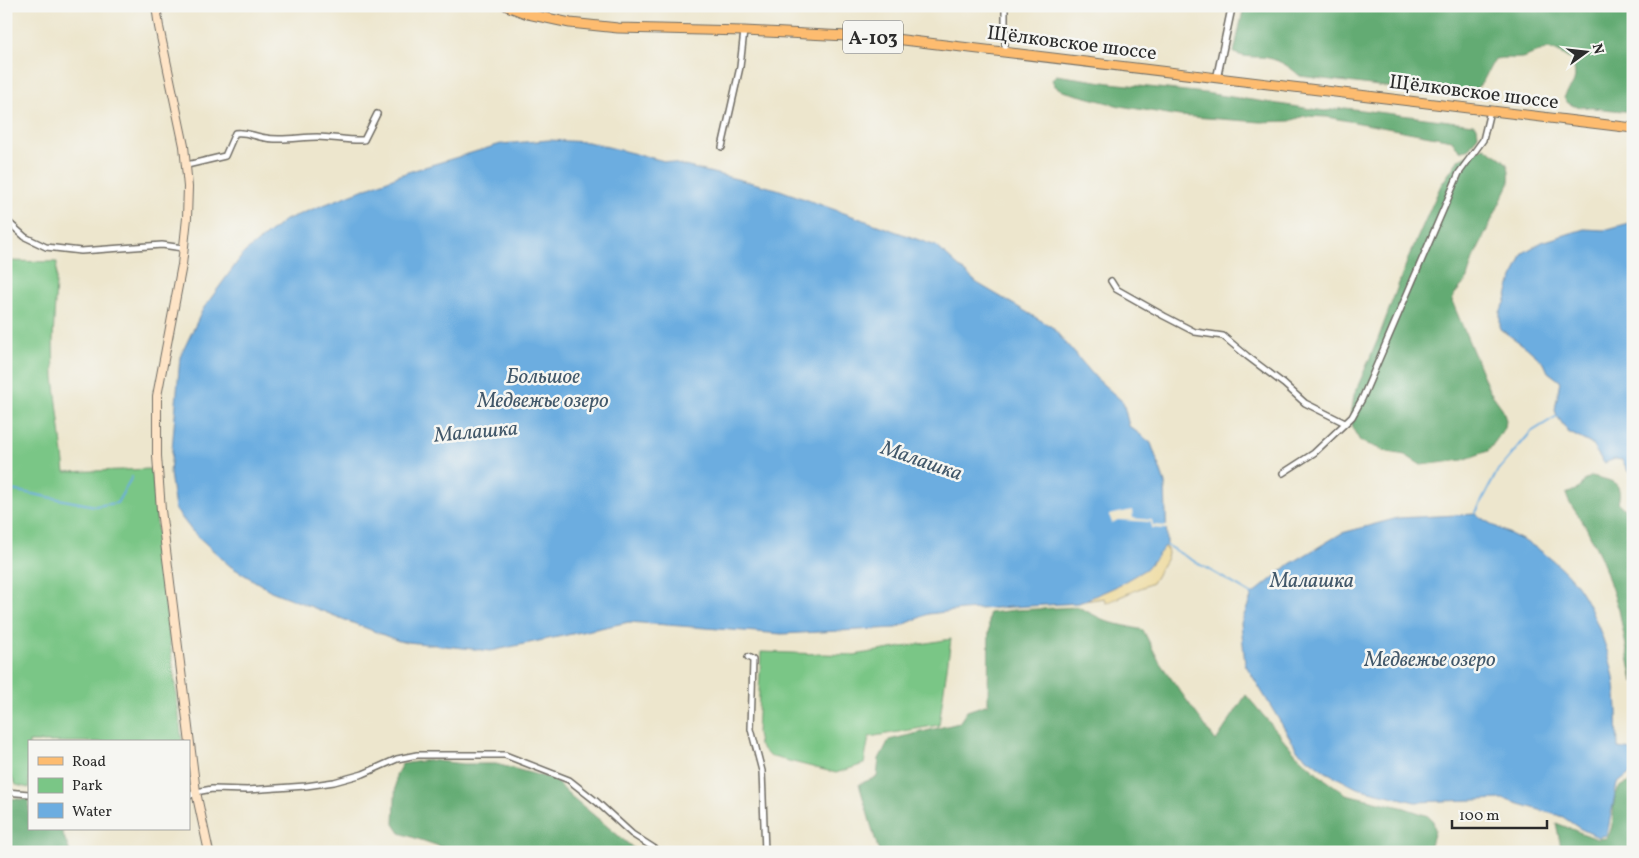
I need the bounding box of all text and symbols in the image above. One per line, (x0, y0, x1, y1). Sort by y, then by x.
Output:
street label: Щёлковское шоссе (985, 20, 1158, 68)
road number: А-103 (843, 21, 903, 54)
north arrow (1562, 28, 1612, 78)
text: N (1587, 42, 1608, 56)
street label: Щёлковское шоссе (1387, 69, 1560, 117)
water label: Большое Медвежье озеро (477, 363, 609, 416)
water label: Малашка (432, 414, 519, 451)
water label: Малашка (876, 434, 966, 489)
water label: Малашка (1269, 567, 1354, 596)
water label: Медвежье озеро (1364, 646, 1496, 675)
legend (28, 740, 190, 830)
text: Road (72, 752, 106, 773)
text: Park (72, 776, 103, 797)
scale bar (1452, 798, 1546, 830)
text: Water (72, 802, 112, 823)
text: 100 m (1459, 806, 1499, 827)

